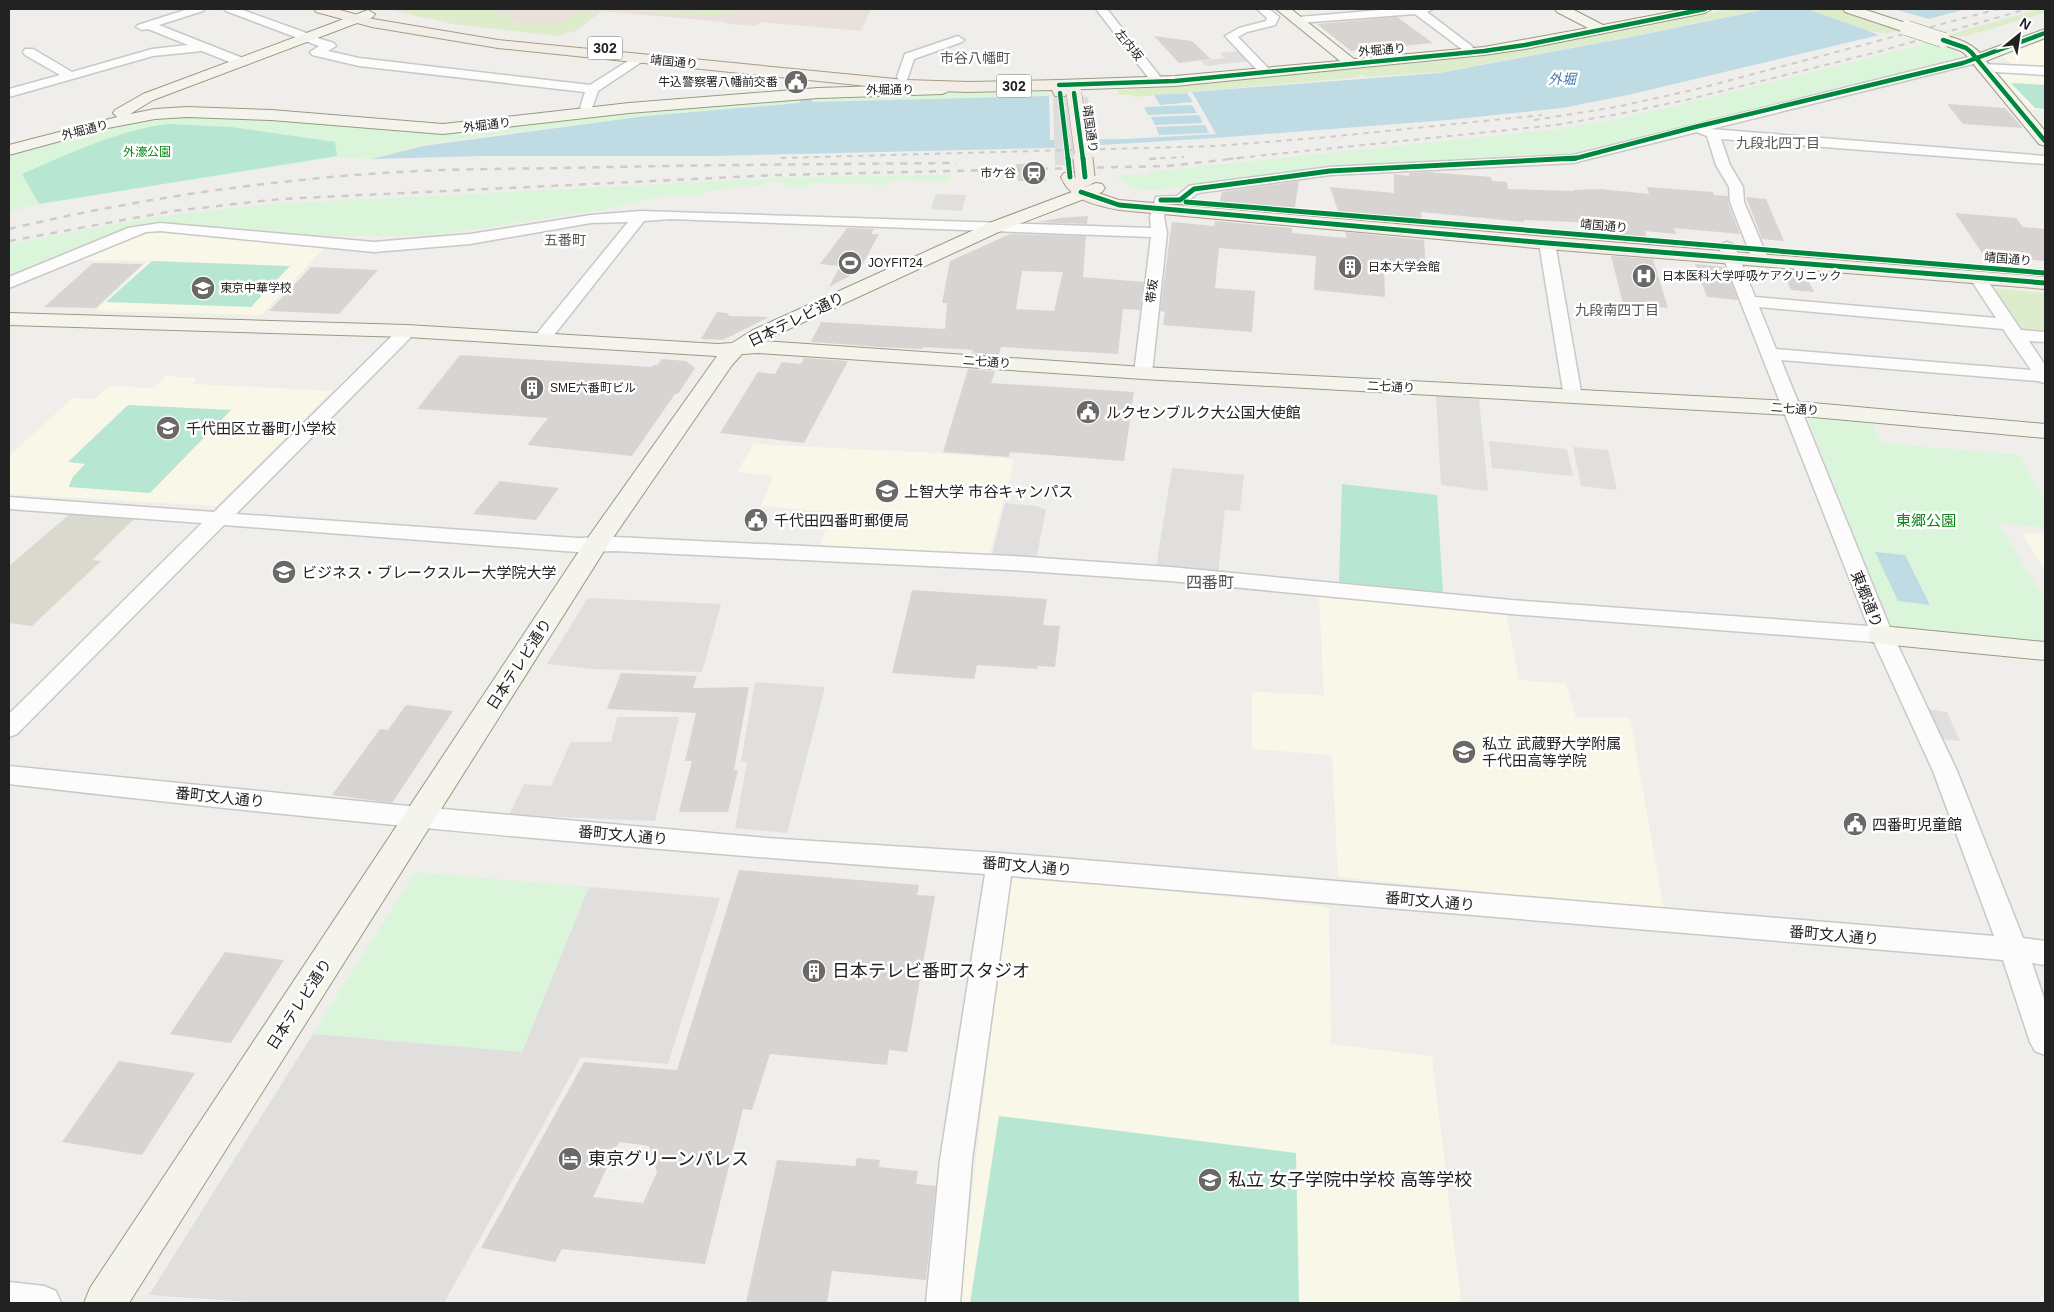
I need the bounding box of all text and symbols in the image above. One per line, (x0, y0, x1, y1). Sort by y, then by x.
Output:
north arrow (1994, 10, 2044, 60)
text: N (2017, 14, 2034, 33)
street label: 左内坂 (1112, 27, 1146, 63)
road number: 302 (588, 36, 622, 59)
street label: 外堀通り (1357, 41, 1407, 59)
district label: 市谷八幡町 (940, 50, 1010, 66)
street label: 靖国通り (649, 53, 699, 71)
public building icon: 牛込警察署八幡前交番 (783, 69, 809, 95)
water label: 外堀 (1548, 71, 1578, 87)
road number: 302 (996, 74, 1032, 98)
place label: 牛込警察署八幡前交番 (658, 75, 778, 89)
street label: 外堀通り (866, 83, 914, 97)
street label: 靖国通り (1080, 104, 1100, 154)
street label: 外堀通り (462, 115, 512, 135)
street label: 外堀通り (60, 117, 110, 143)
district label: 九段北四丁目 (1736, 135, 1820, 151)
park label: 外濠公園 (123, 145, 171, 159)
station icon: 市ケ谷 (1021, 160, 1047, 186)
place label: 市ケ谷 (980, 166, 1016, 180)
street label: 靖国通り (1579, 217, 1629, 235)
district label: 五番町 (544, 232, 586, 248)
sports icon: JOYFIT24 (837, 250, 863, 276)
street label: 靖国通り (1983, 250, 2033, 268)
building icon: 日本大学会館 (1337, 254, 1363, 280)
place label: JOYFIT24 (868, 256, 923, 270)
place label: 日本大学会館 (1368, 260, 1440, 274)
hospital icon: 日本医科大学呼吸ケアクリニック (1631, 263, 1657, 289)
place label: 日本医科大学呼吸ケアクリニック (1662, 269, 1841, 283)
school or university icon: 東京中華学校 (190, 275, 216, 301)
street label: 帯坂 (1144, 278, 1160, 304)
place label: 東京中華学校 (220, 281, 292, 295)
street label: 日本テレビ通り (745, 288, 847, 350)
district label: 九段南四丁目 (1575, 302, 1659, 318)
street label: 二七通り (963, 353, 1011, 371)
building icon: SME六番町ビル (519, 375, 545, 401)
street label: 二七通り (1367, 379, 1415, 395)
place label: SME六番町ビル (550, 381, 636, 395)
public building icon: ルクセンブルク大公国大使館 (1075, 399, 1101, 425)
street label: 二七通り (1771, 400, 1819, 418)
place label: ルクセンブルク大公国大使館 (1106, 404, 1301, 421)
school or university icon: 千代田区立番町小学校 (155, 415, 181, 441)
place label: 千代田区立番町小学校 (186, 420, 336, 437)
school or university icon: 上智大学 市谷キャンパス (874, 478, 900, 504)
place label: 上智大学 市谷キャンパス (904, 483, 1073, 500)
public building icon: 千代田四番町郵便局 (743, 507, 769, 533)
place label: 千代田四番町郵便局 (774, 512, 909, 529)
park label: 東郷公園 (1896, 512, 1956, 529)
school or university icon: ビジネス・ブレークスルー大学院大学 (271, 559, 297, 585)
place label: ビジネス・ブレークスルー大学院大学 (302, 564, 557, 581)
street label: 東郷通り (1848, 568, 1886, 630)
district label: 四番町 (1186, 574, 1234, 591)
street label: 日本テレビ通り (483, 615, 555, 713)
place label: 私立 武蔵野大学附属 千代田高等学院 (1482, 735, 1621, 769)
school or university icon: 私立 武蔵野大学附属 千代田高等学院 (1451, 739, 1477, 765)
street label: 番町文人通り (174, 784, 266, 810)
public building icon: 四番町児童館 (1842, 811, 1868, 837)
place label: 四番町児童館 (1872, 816, 1962, 833)
street label: 番町文人通り (577, 823, 669, 847)
street label: 番町文人通り (981, 854, 1073, 878)
street label: 番町文人通り (1384, 889, 1476, 913)
street label: 番町文人通り (1788, 923, 1880, 947)
street label: 日本テレビ通り (263, 955, 335, 1053)
building icon: 日本テレビ番町スタジオ (801, 958, 827, 984)
place label: 日本テレビ番町スタジオ (832, 961, 1030, 981)
hotel icon: 東京グリーンパレス (557, 1146, 583, 1172)
place label: 東京グリーンパレス (588, 1149, 749, 1169)
school or university icon: 私立 女子学院中学校 高等学校 (1197, 1167, 1223, 1193)
place label: 私立 女子学院中学校 高等学校 (1228, 1170, 1472, 1190)

